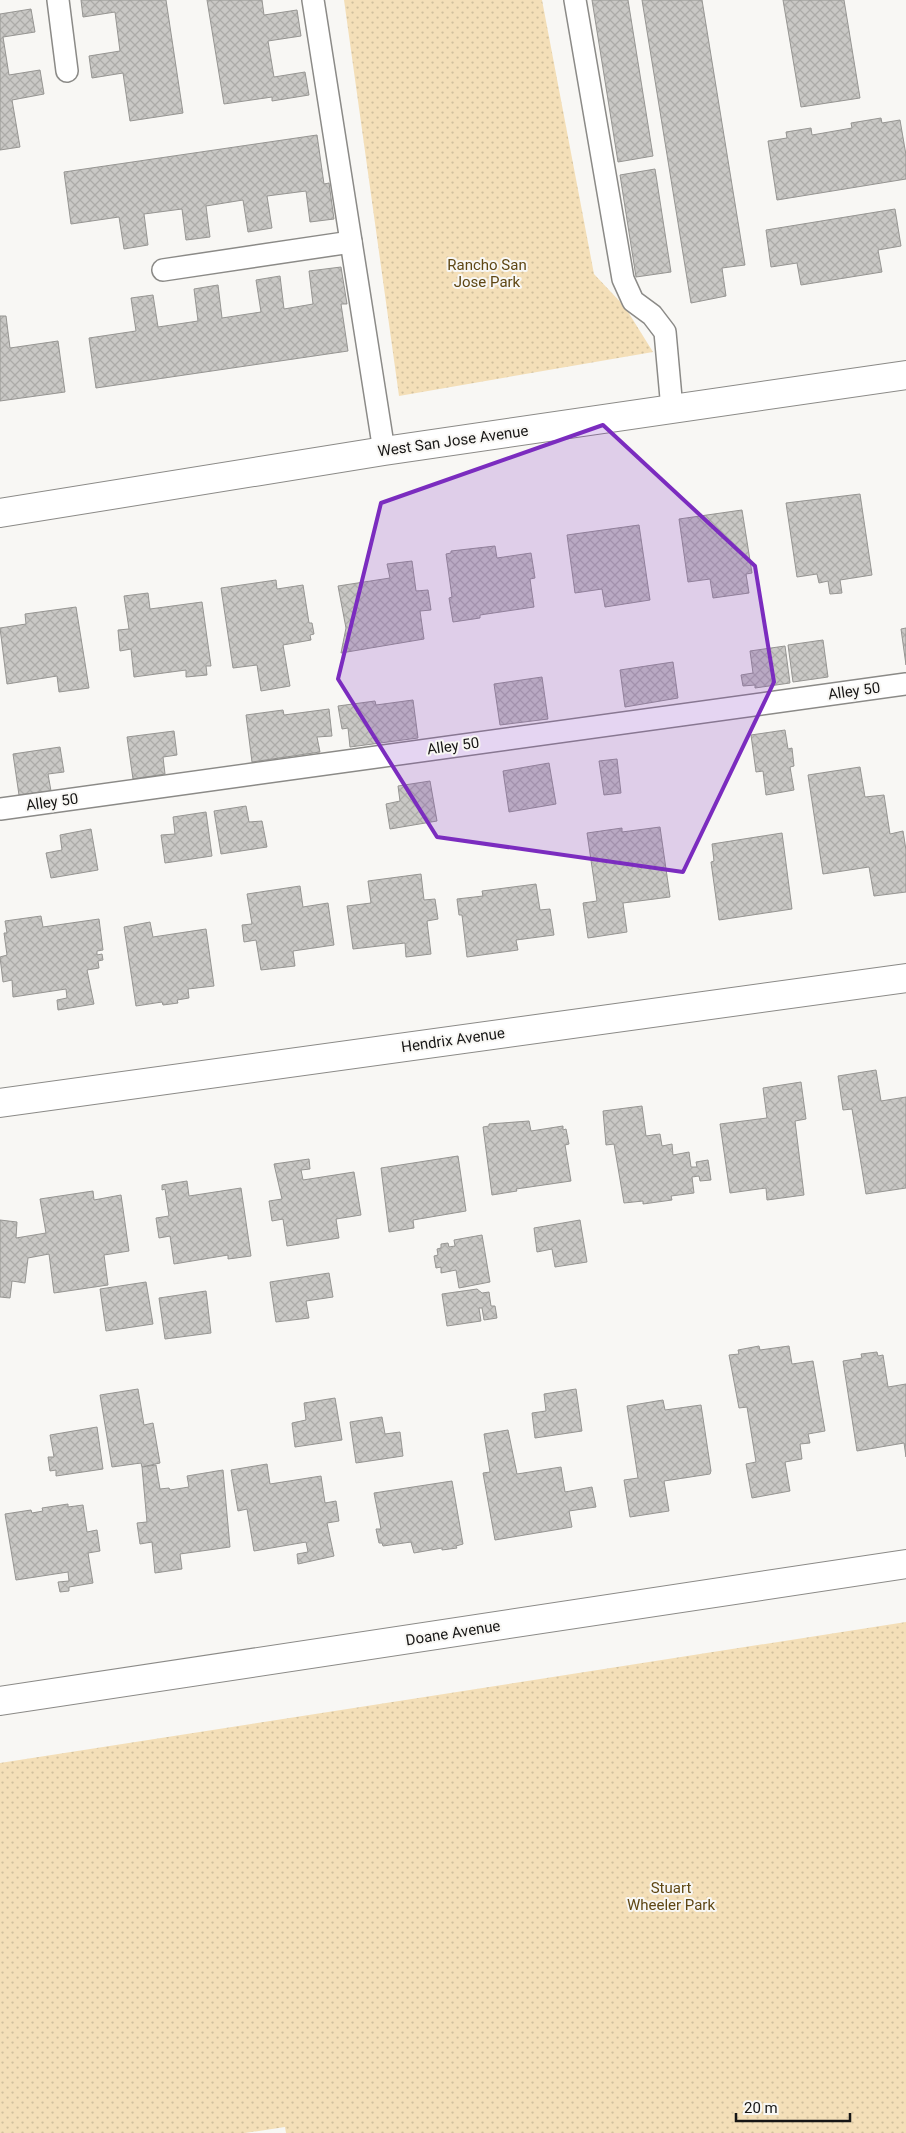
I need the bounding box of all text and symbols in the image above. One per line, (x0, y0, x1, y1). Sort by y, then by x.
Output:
park label: Rancho San Jose Park (447, 256, 527, 291)
street label: West San Jose Avenue (377, 422, 529, 460)
street label: Alley 50 (827, 678, 881, 704)
street label: Alley 50 (426, 733, 480, 759)
street label: Alley 50 (25, 789, 79, 815)
street label: Hendrix Avenue (400, 1024, 506, 1056)
street label: Doane Avenue (404, 1617, 502, 1649)
park label: Stuart Wheeler Park (627, 1879, 715, 1914)
scale bar (736, 2090, 850, 2122)
text: 20 m (744, 2099, 778, 2117)

